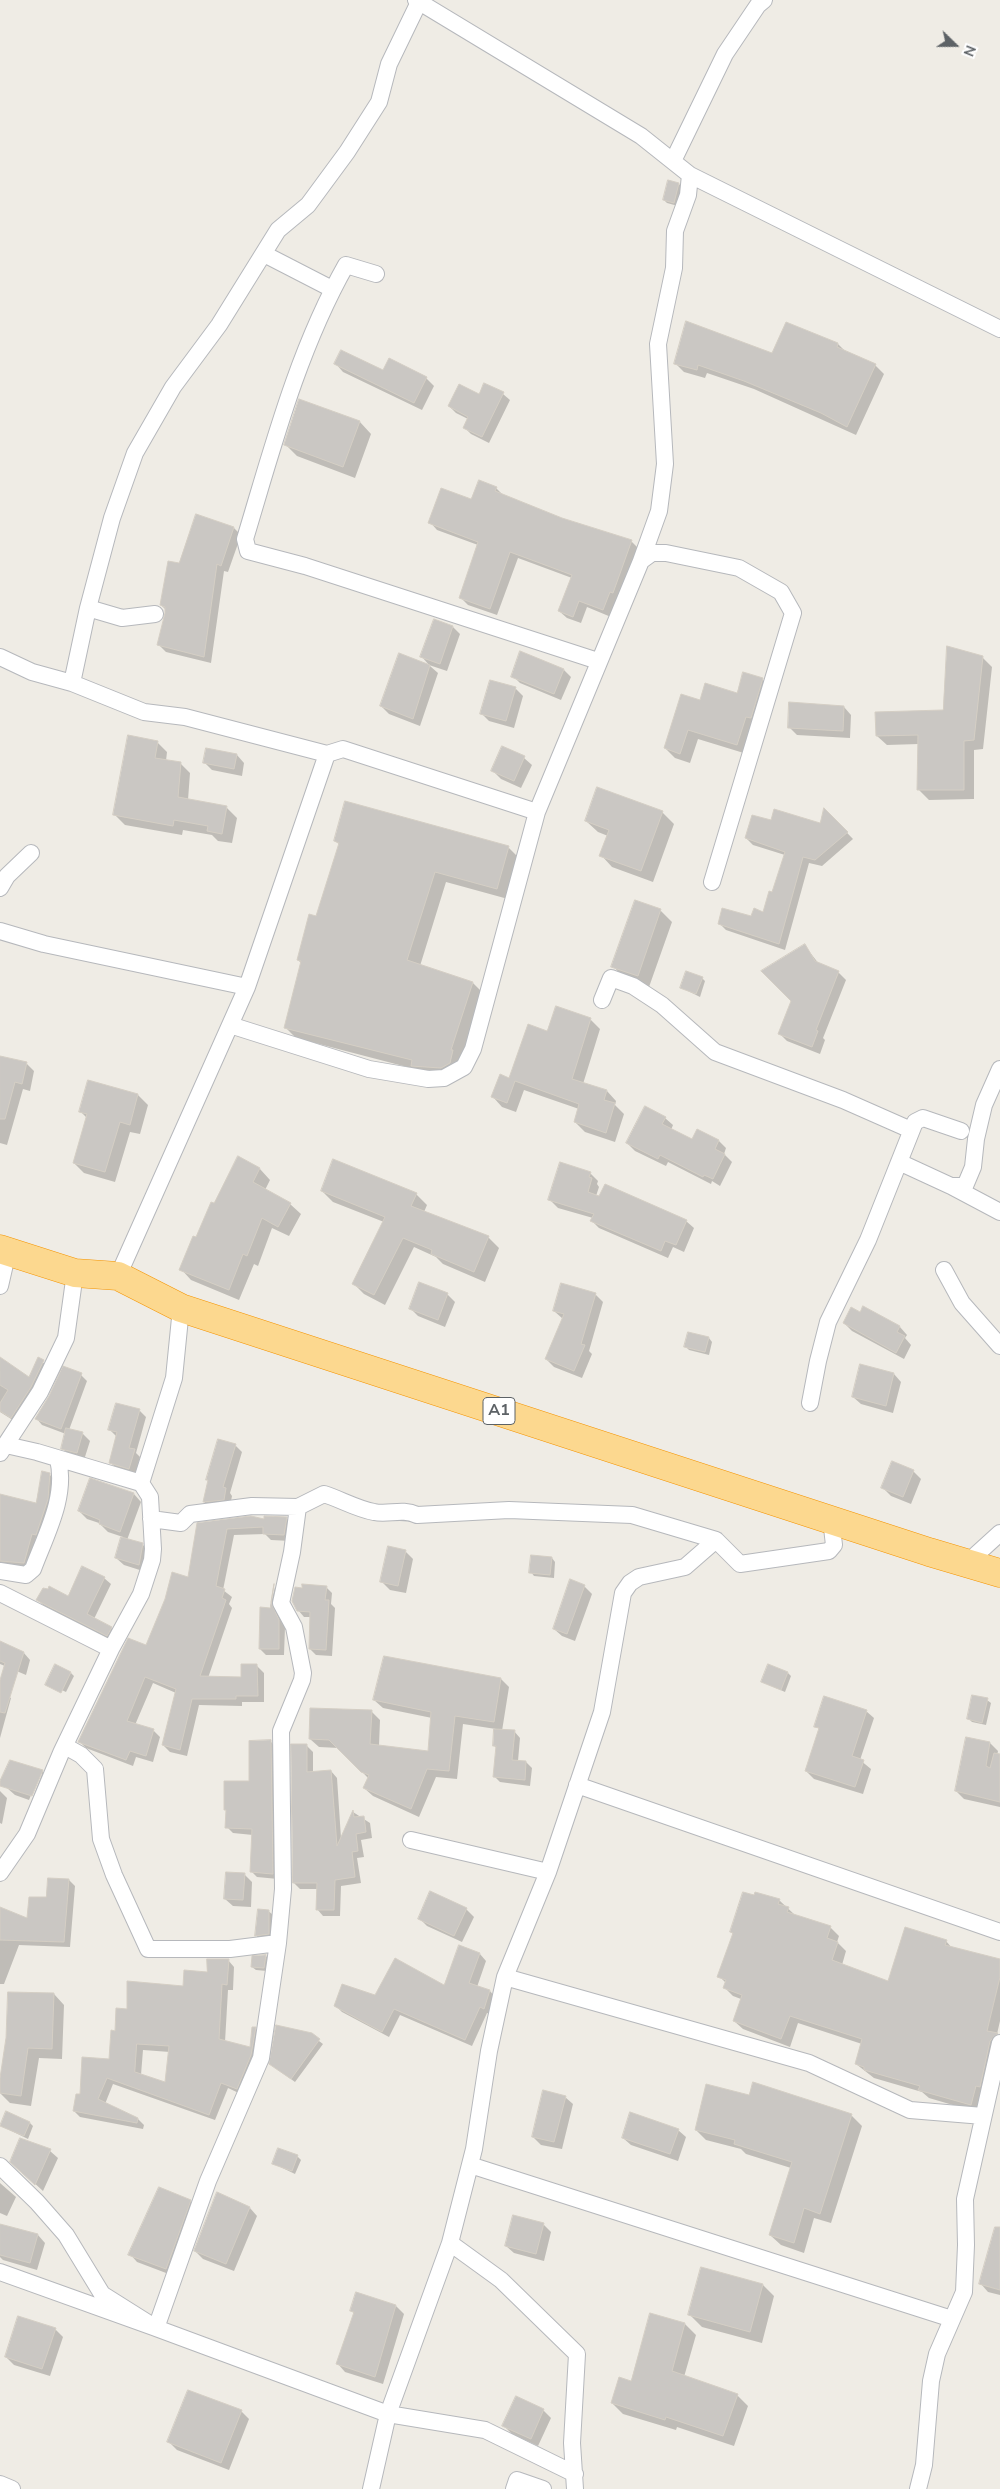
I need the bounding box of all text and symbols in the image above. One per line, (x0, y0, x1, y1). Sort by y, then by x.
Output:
north arrow (930, 20, 980, 70)
text: N (959, 42, 980, 59)
road number: A1 (483, 1398, 515, 1424)

